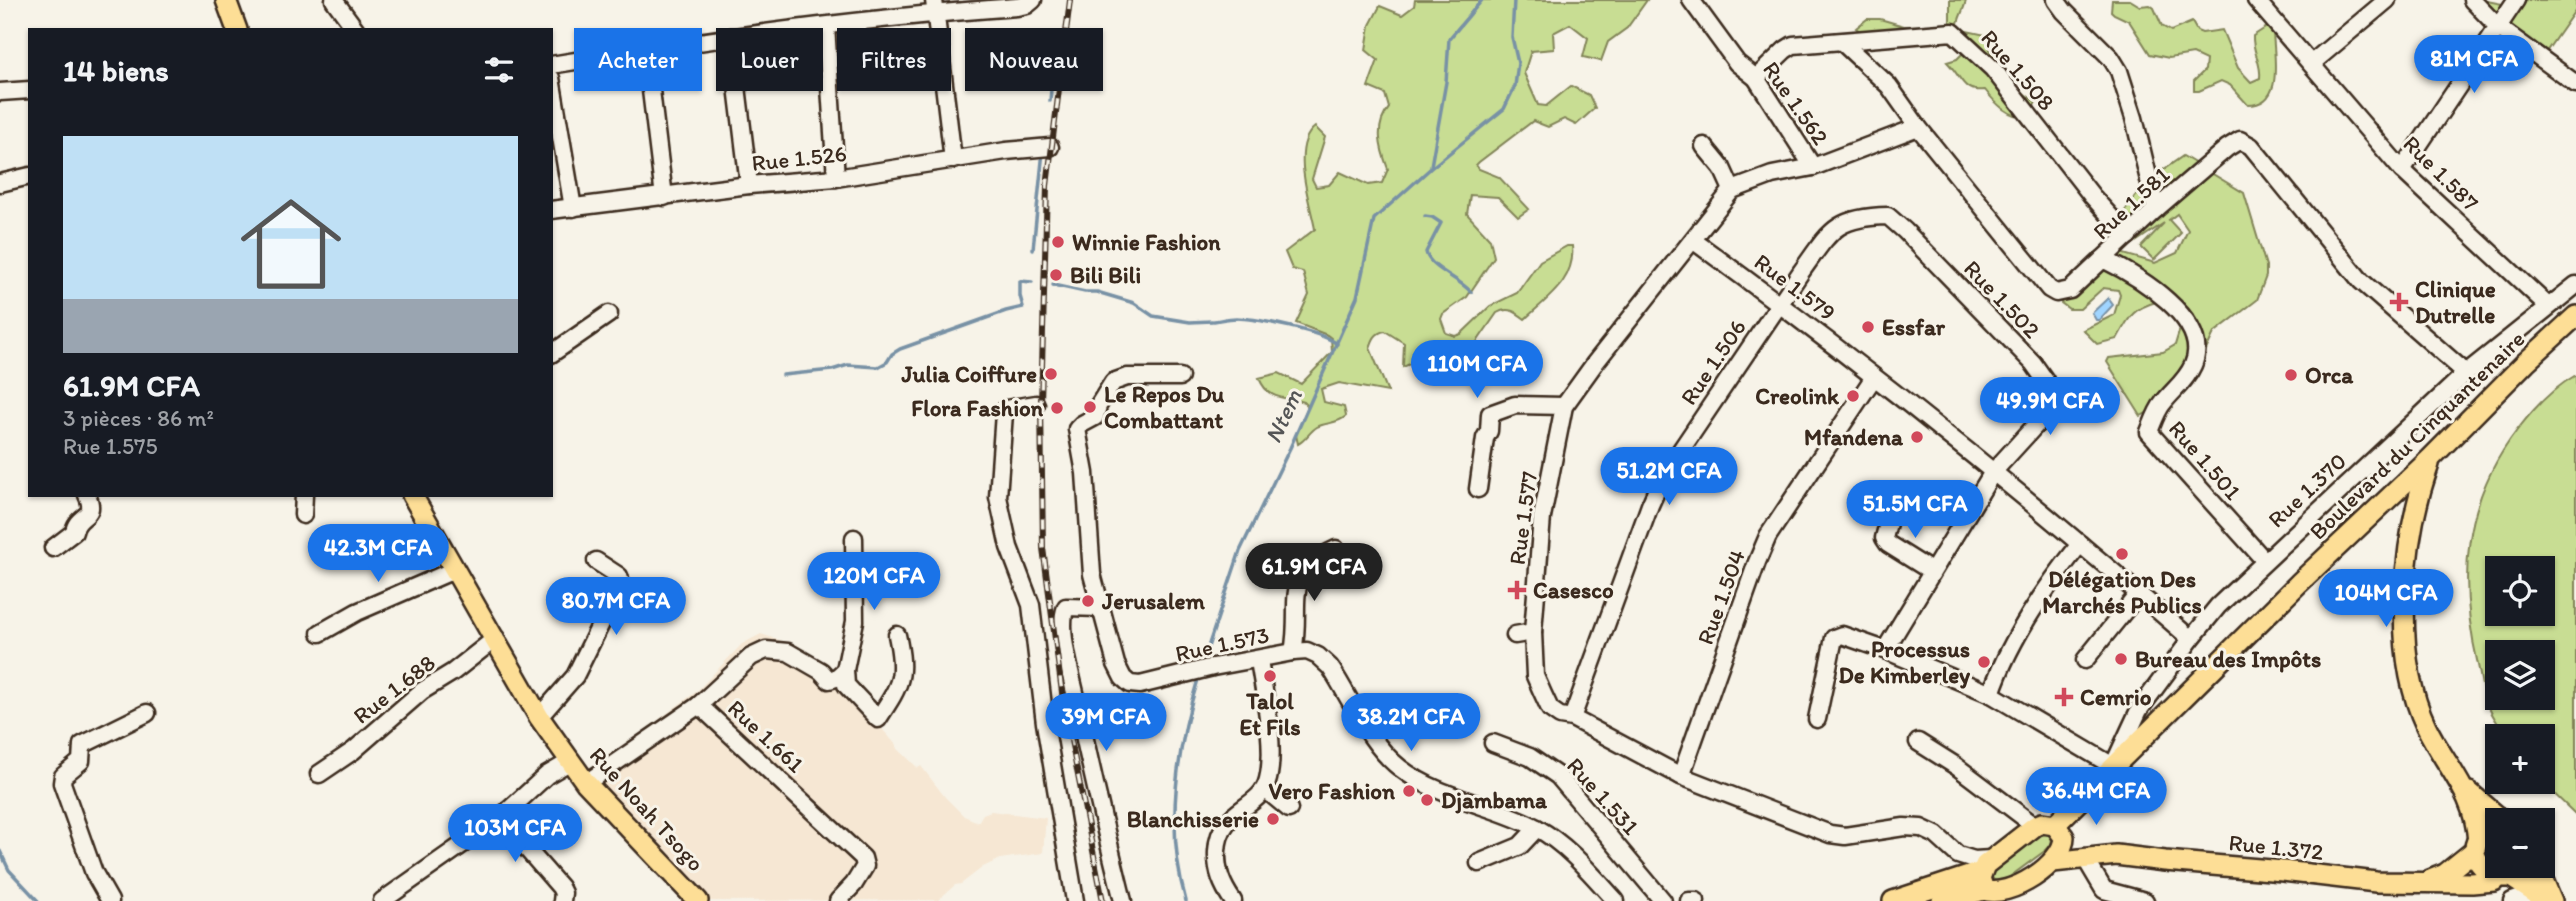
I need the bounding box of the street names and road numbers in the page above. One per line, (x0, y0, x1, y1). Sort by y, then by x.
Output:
street label: Rue 1.508 (1975, 24, 2061, 116)
street label: Rue 1.562 (1757, 56, 1835, 150)
street label: Rue 1.587 (2397, 129, 2485, 217)
street label: Rue 1.526 (750, 139, 848, 177)
street label: Rue 1.581 (2087, 160, 2175, 245)
street label: Rue 1.579 (1749, 247, 1841, 327)
street label: Rue 1.502 (1958, 254, 2046, 344)
street label: Rue 1.506 (1674, 314, 1752, 410)
street label: Boulevard du Cinquantenaire (2303, 325, 2531, 545)
street label: Rue 1.501 (2163, 415, 2247, 506)
street label: Rue 1.370 (2262, 447, 2352, 533)
street label: Rue 1.577 (1503, 470, 1543, 566)
street label: Rue 1.504 (1691, 545, 1751, 648)
street label: Rue 1.573 (1173, 620, 1271, 668)
street label: Rue 1.688 (347, 648, 441, 730)
street label: Rue 1.661 (722, 694, 810, 779)
street label: Rue Noah Tsogo (584, 741, 710, 877)
street label: Rue 1.531 (1561, 752, 1645, 841)
street label: Rue 1.372 (2227, 828, 2325, 866)

